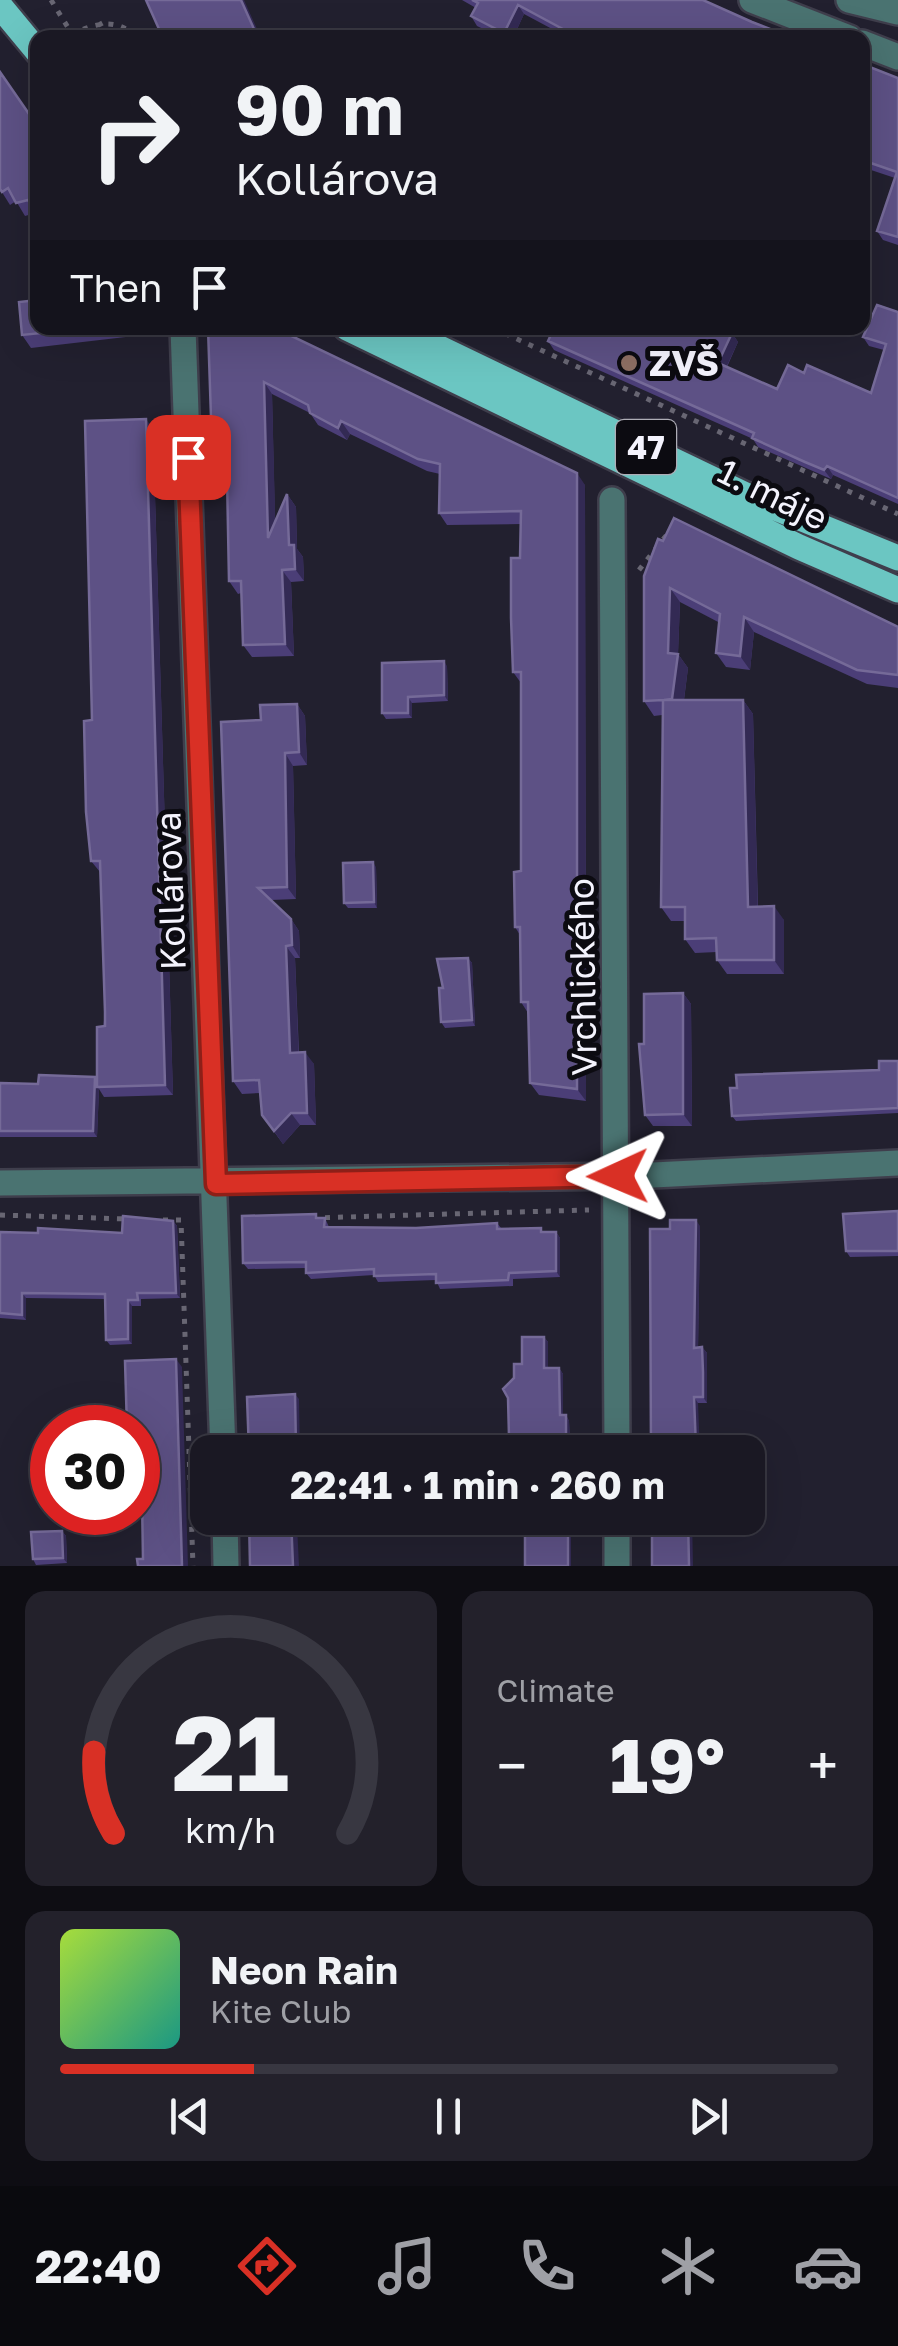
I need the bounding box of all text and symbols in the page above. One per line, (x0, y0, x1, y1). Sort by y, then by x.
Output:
text: 90 m (235, 66, 404, 150)
icon: right (70, 70, 200, 200)
text: Kollárova (235, 151, 439, 205)
icon: arrive (182, 260, 237, 315)
text: Then (70, 265, 162, 310)
place label: ZVŠ (649, 342, 719, 384)
marker: ZVŠ (618, 352, 640, 374)
pin (146, 415, 231, 500)
road number: 47 (616, 420, 676, 474)
icon: arrive (161, 430, 216, 485)
street label: 1. máje (711, 450, 835, 538)
street label: Kollárova (146, 811, 194, 971)
street label: Vrchlického (559, 878, 605, 1076)
position arrow (566, 1124, 670, 1228)
speed limit sign: 30 (30, 1405, 160, 1535)
text: 22:41 · 1 min · 260 m (290, 1462, 665, 1507)
text: Climate (497, 1671, 615, 1709)
text: 21 (172, 1689, 289, 1814)
text: 19° (609, 1719, 725, 1810)
text: − (497, 1732, 527, 1798)
text: + (808, 1732, 838, 1798)
text: km/h (185, 1808, 276, 1851)
text: Neon Rain (210, 1947, 398, 1992)
text: Kite Club (210, 1992, 351, 2030)
icon: previous (162, 2089, 217, 2144)
icon: pause (421, 2089, 476, 2144)
icon: next (681, 2089, 736, 2144)
icon: directions (232, 2231, 302, 2301)
icon: music (372, 2231, 442, 2301)
icon: phone (512, 2231, 582, 2301)
icon: climate (653, 2231, 723, 2301)
icon: car (793, 2231, 863, 2301)
text: 22:40 (35, 2239, 162, 2293)

